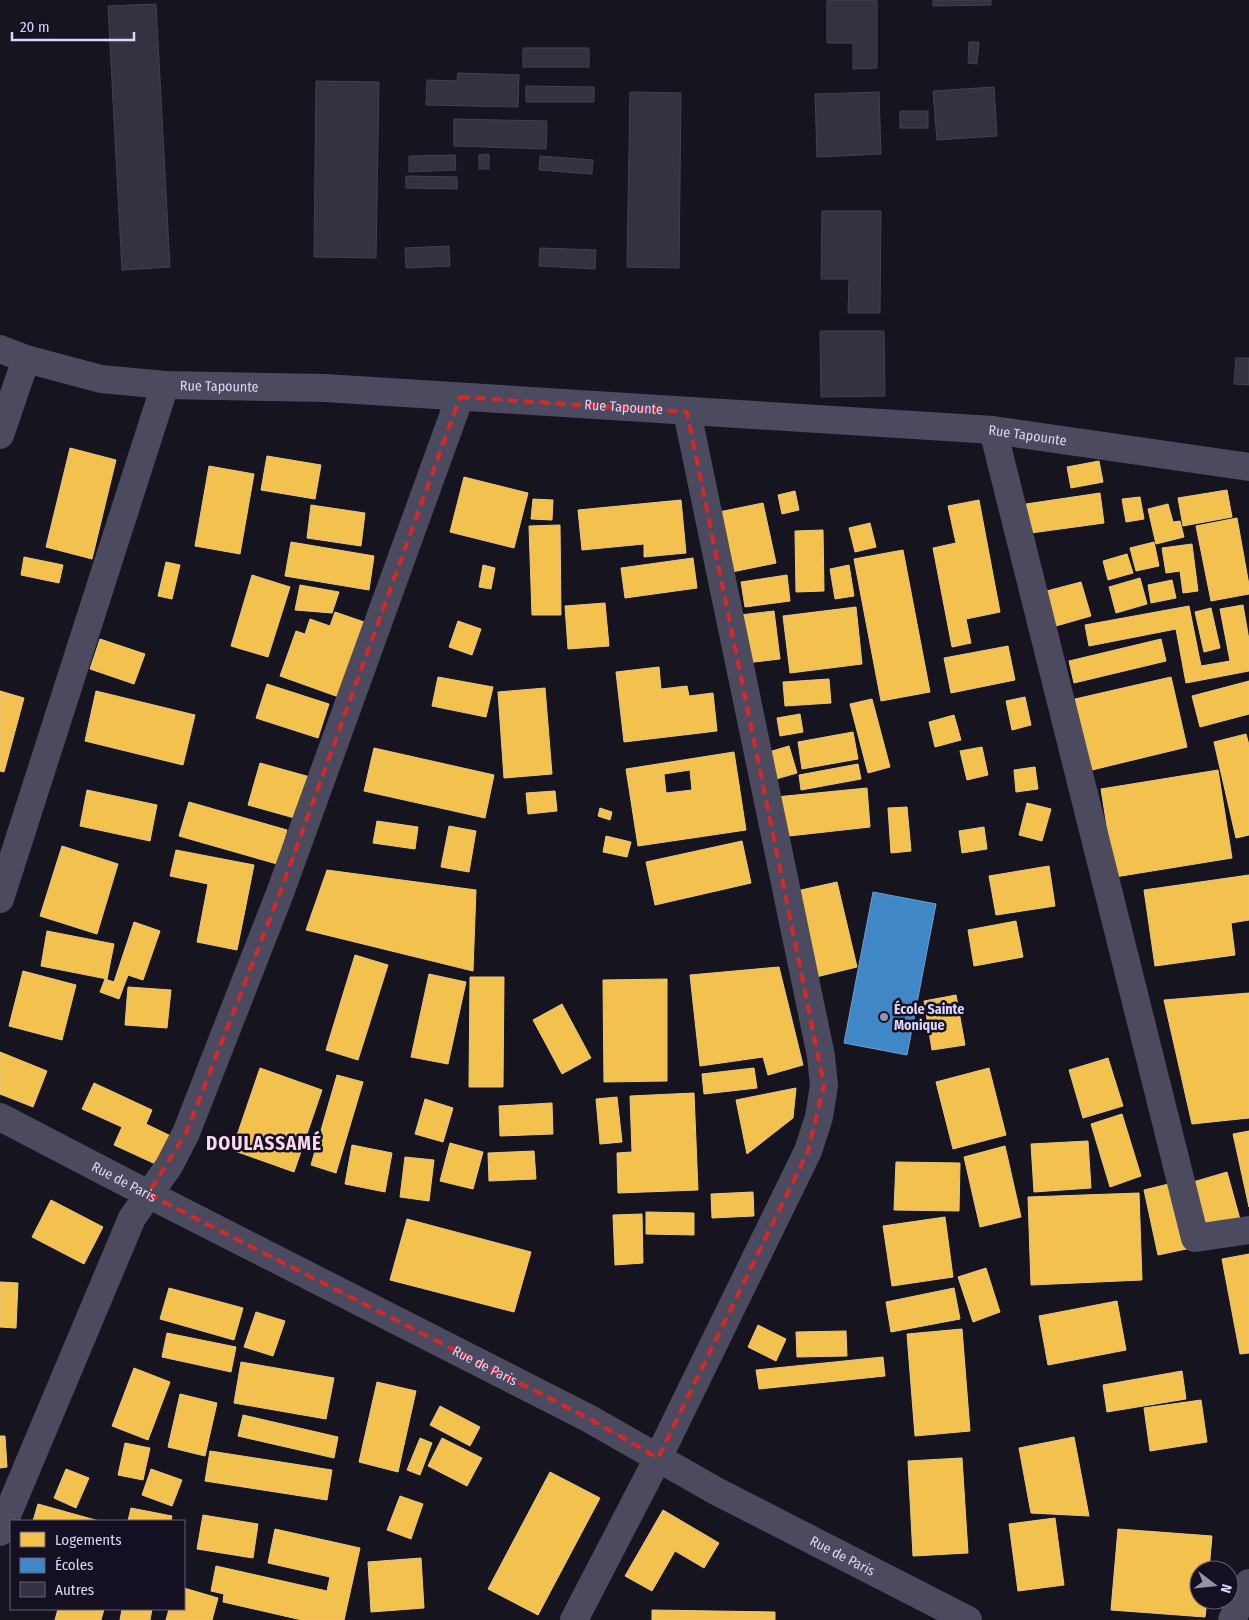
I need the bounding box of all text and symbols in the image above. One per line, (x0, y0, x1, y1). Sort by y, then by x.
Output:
scale bar (12, 10, 135, 42)
text: 20 m (20, 18, 50, 36)
street label: Rue Tapounte (180, 377, 259, 395)
street label: Rue Tapounte (584, 396, 664, 418)
street label: Rue Tapounte (988, 421, 1068, 449)
place label: École Sainte Monique (894, 1000, 964, 1034)
marker: École Sainte Monique (878, 1011, 890, 1023)
district label: DOULASSAMÉ (206, 1130, 322, 1155)
street label: Rue de Paris (89, 1158, 160, 1205)
street label: Rue de Paris (450, 1342, 520, 1389)
legend (10, 1520, 185, 1610)
text: Logements (55, 1531, 122, 1549)
street label: Rue de Paris (807, 1532, 878, 1579)
text: Écoles (55, 1556, 93, 1574)
north arrow (1189, 1560, 1239, 1610)
text: Autres (55, 1581, 94, 1599)
text: N (1217, 1582, 1235, 1595)

